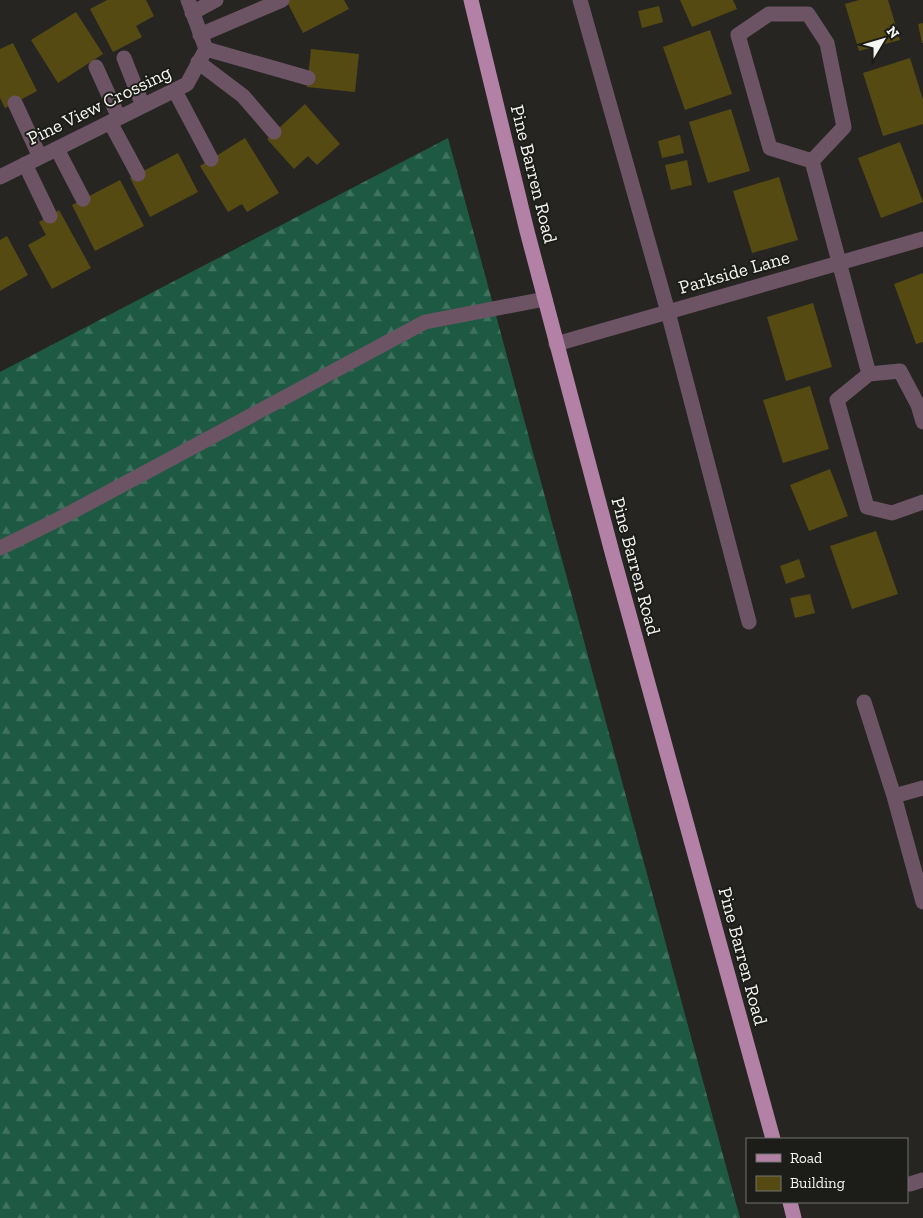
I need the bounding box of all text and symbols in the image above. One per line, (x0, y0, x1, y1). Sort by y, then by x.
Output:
north arrow (858, 15, 908, 65)
text: N (883, 23, 903, 42)
street label: Pine View Crossing (23, 60, 175, 150)
street label: Pine Barren Road (506, 102, 562, 246)
street label: Parkside Lane (676, 245, 792, 299)
street label: Pine Barren Road (607, 494, 666, 638)
street label: Pine Barren Road (714, 884, 773, 1028)
legend (746, 1138, 908, 1203)
text: Road (790, 1149, 823, 1167)
text: Building (790, 1174, 845, 1192)

